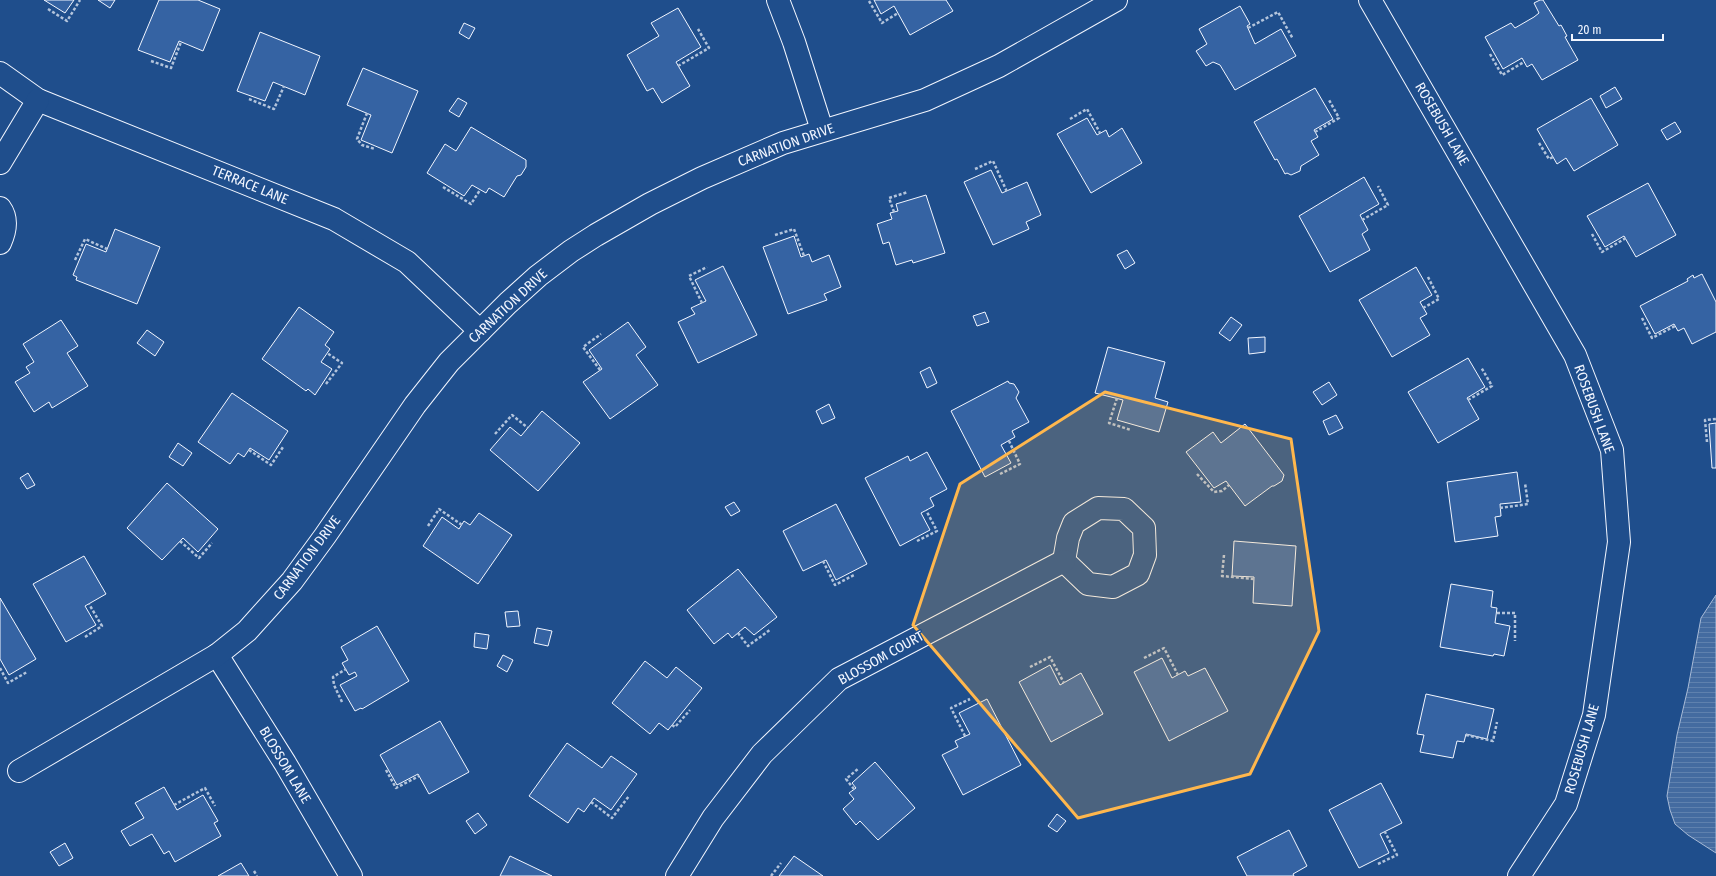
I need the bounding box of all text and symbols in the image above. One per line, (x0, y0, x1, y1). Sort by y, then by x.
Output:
scale bar (1572, 16, 1663, 42)
text: 20 m (1578, 23, 1602, 37)
street label: ROSEBUSH LANE (1411, 80, 1473, 169)
street label: CARNATION DRIVE (736, 120, 837, 170)
street label: TERRACE LANE (209, 162, 291, 208)
street label: CARNATION DRIVE (465, 265, 551, 347)
street label: ROSEBUSH LANE (1570, 362, 1618, 456)
street label: CARNATION DRIVE (270, 512, 344, 603)
street label: BLOSSOM COURT (835, 627, 927, 689)
street label: ROSEBUSH LANE (1561, 702, 1603, 796)
street label: BLOSSOM LANE (255, 724, 315, 807)

